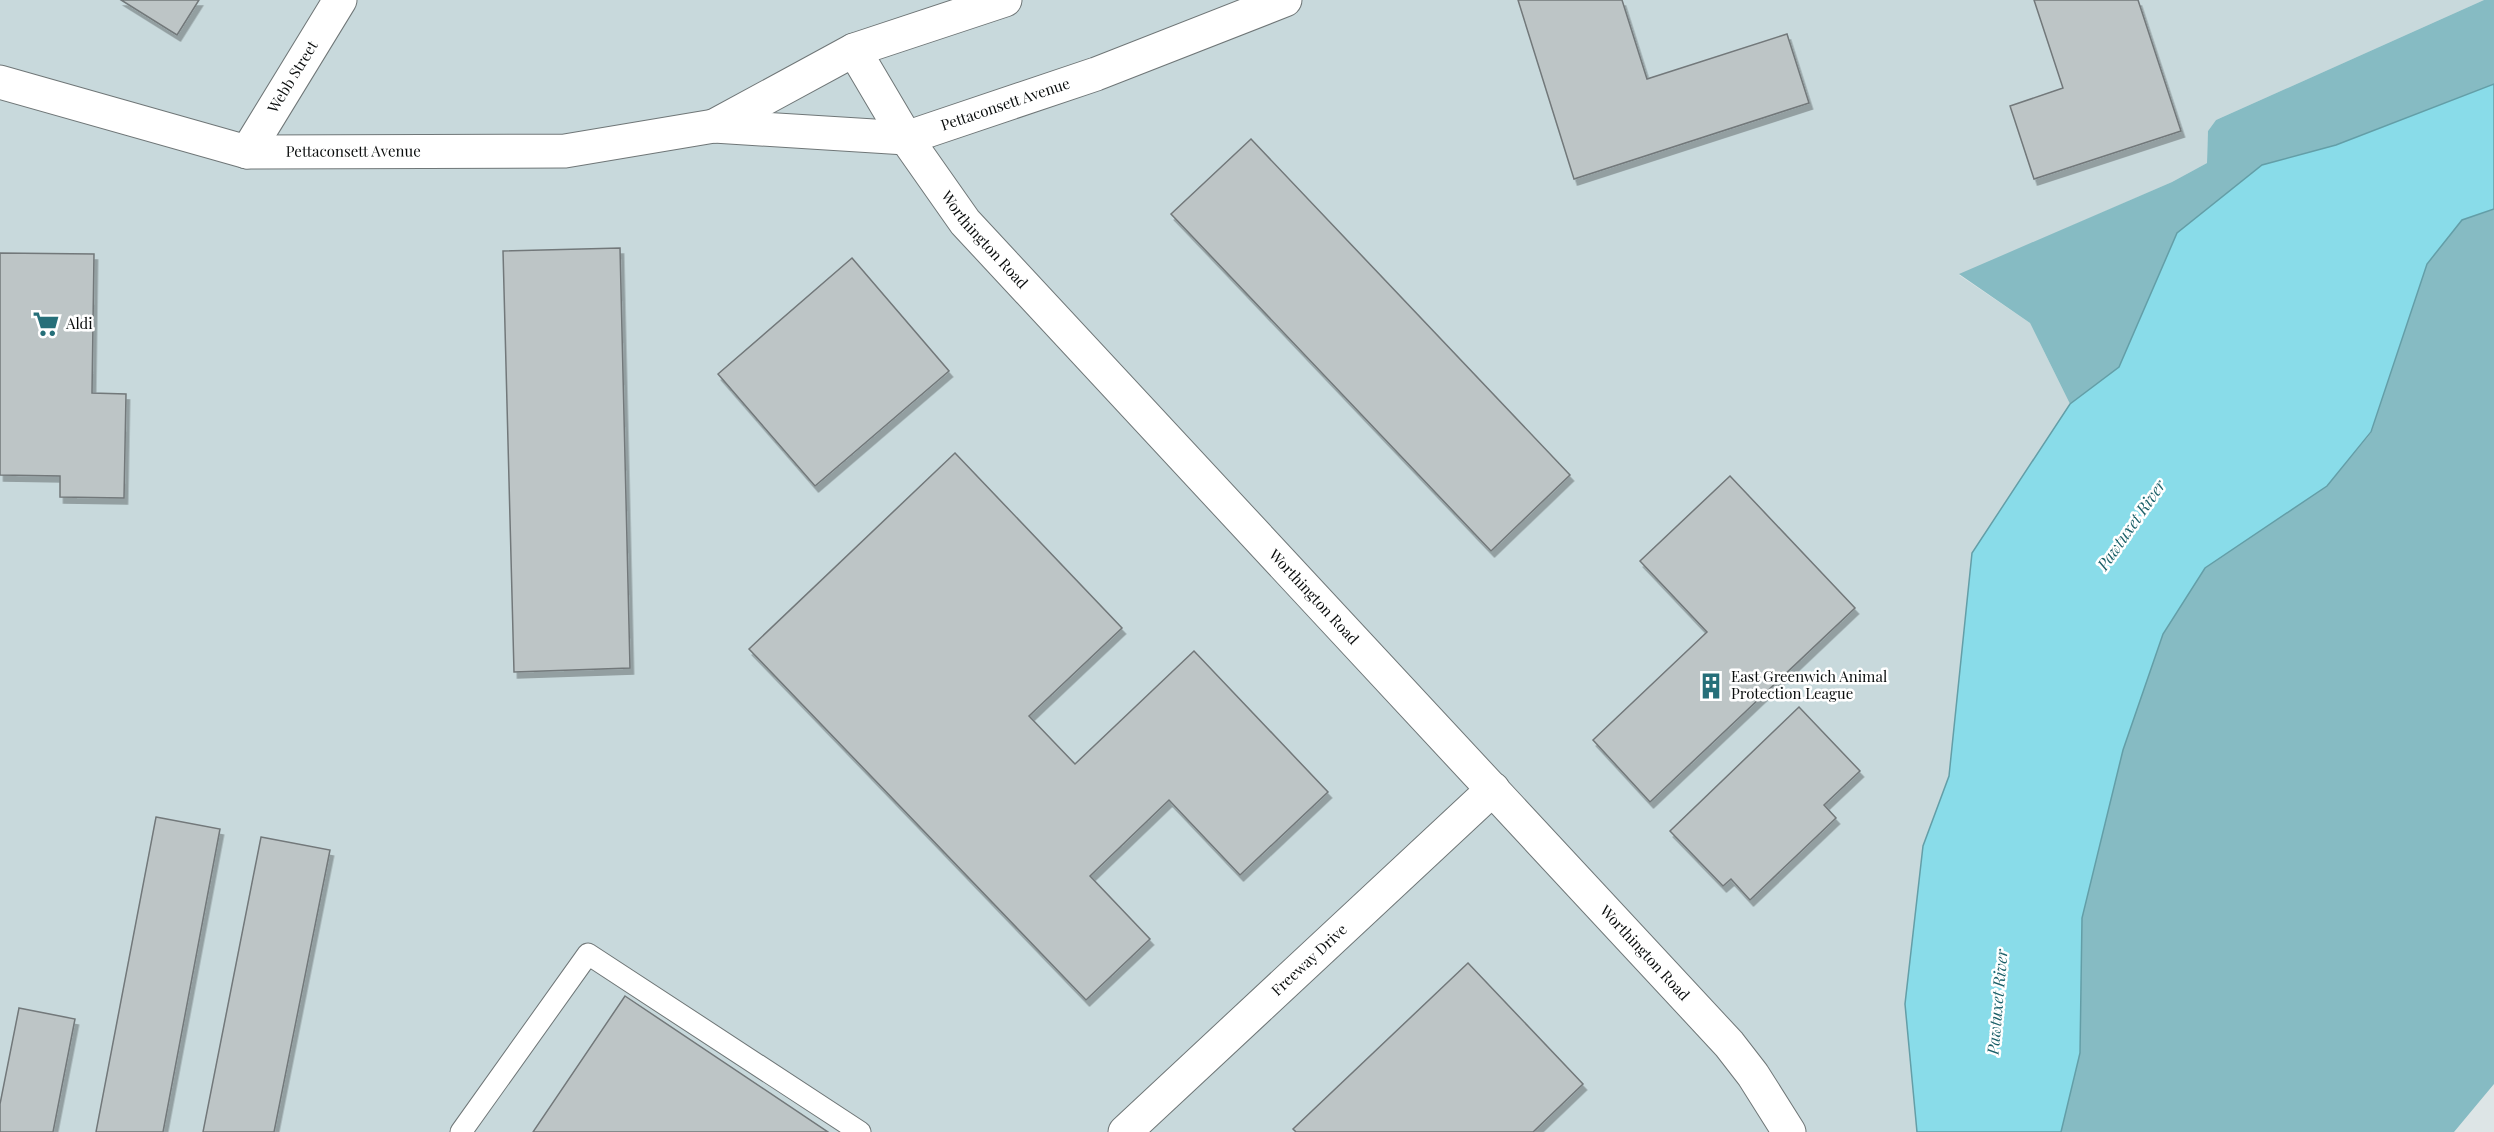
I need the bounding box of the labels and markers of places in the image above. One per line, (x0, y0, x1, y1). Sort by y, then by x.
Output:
supermarket icon: Aldi (31, 309, 61, 339)
place label: Aldi (65, 313, 93, 333)
place label: East Greenwich Animal Protection League (1731, 666, 1887, 703)
building icon: East Greenwich Animal Protection League (1696, 671, 1726, 701)

